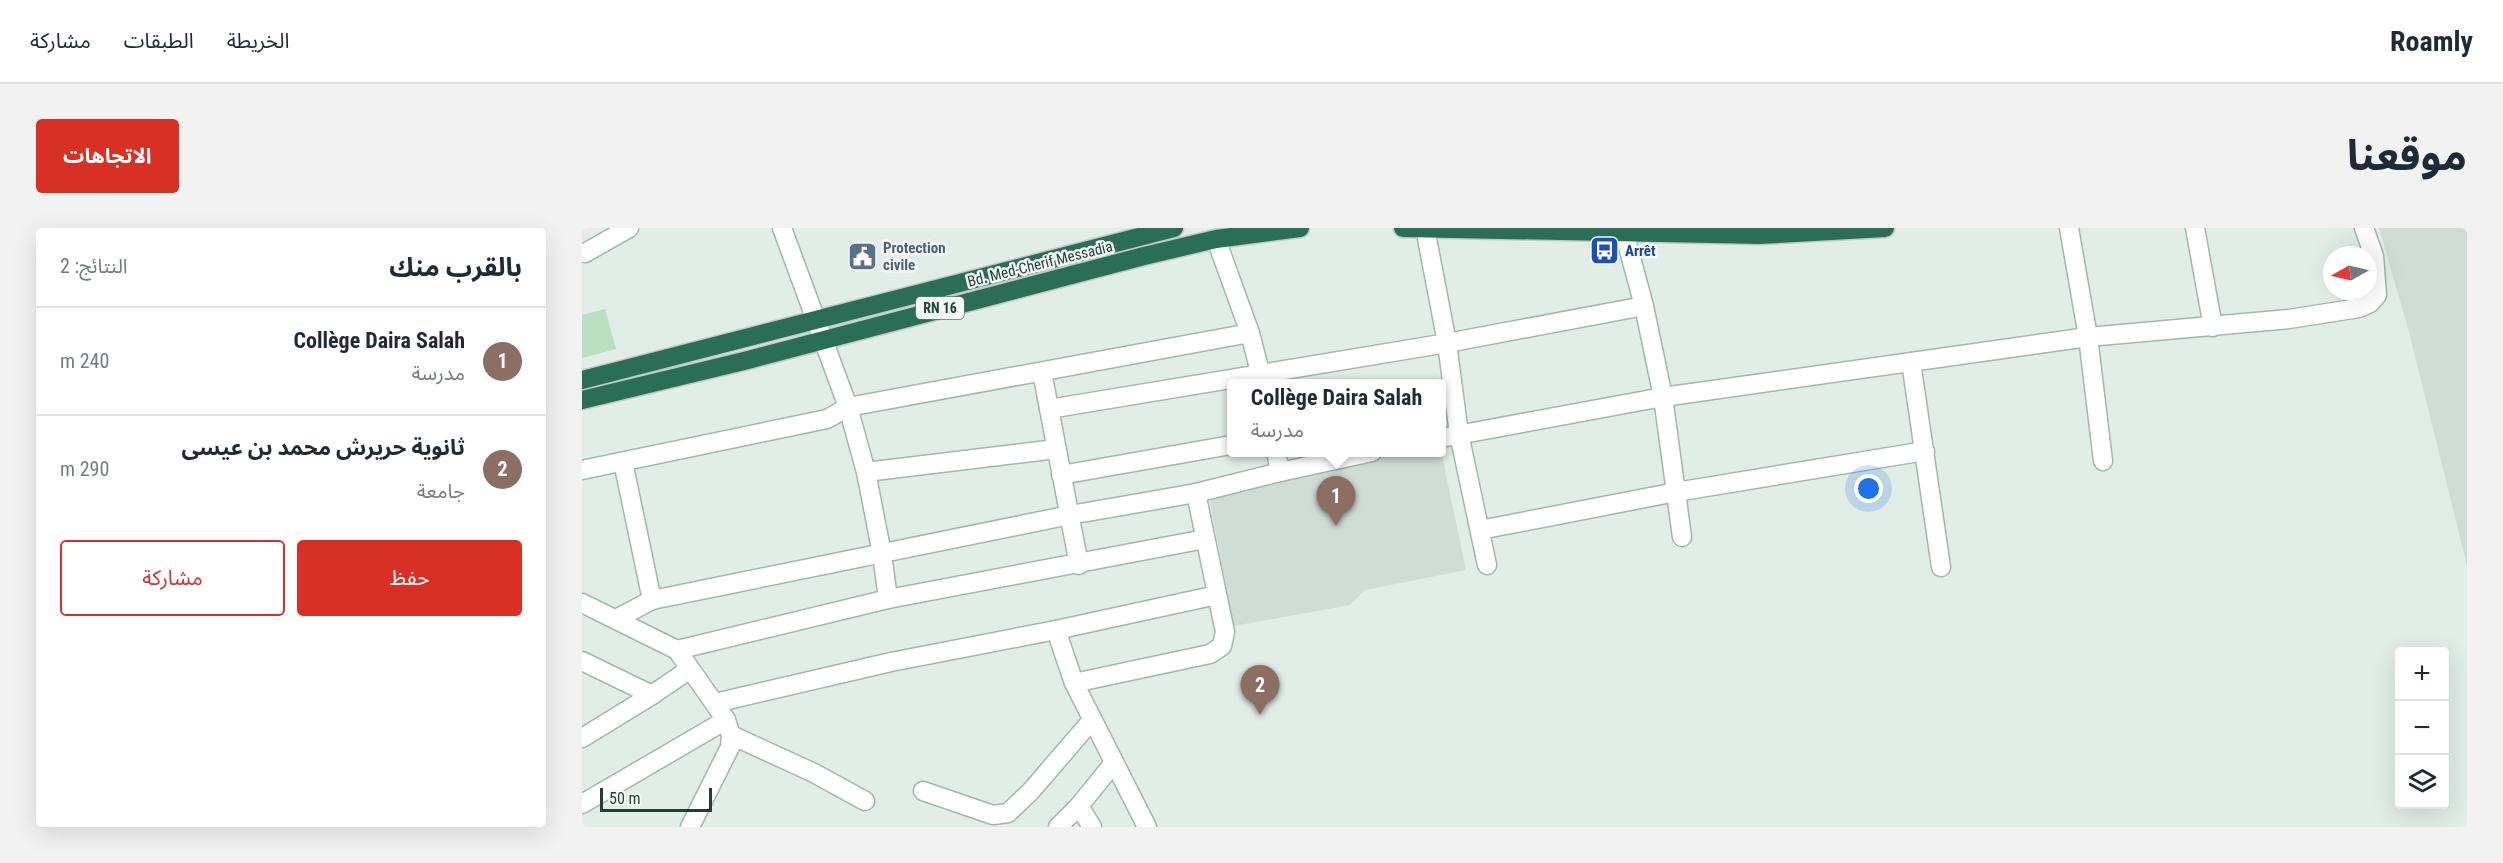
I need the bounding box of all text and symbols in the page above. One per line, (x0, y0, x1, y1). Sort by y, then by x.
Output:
text: Roamly (2390, 25, 2473, 58)
text: مشاركة (30, 29, 91, 53)
text: الطبقات (124, 29, 194, 53)
text: الخريطة (227, 29, 290, 53)
button: الاتجاهات (36, 119, 179, 193)
text: موقعنا (2347, 131, 2467, 180)
bus stop icon: Arrêt (1588, 235, 1620, 267)
street label: Bd. Med-Cherif Messadia (966, 237, 1114, 291)
place label: Protection civile (883, 239, 946, 274)
public building icon: Protection civile (846, 241, 878, 273)
place label: Arrêt (1625, 242, 1656, 260)
north arrow (2323, 246, 2377, 300)
text: بالقرب منك (389, 252, 522, 282)
text: النتائج: 2 (60, 254, 128, 278)
road number: RN 16 (916, 297, 964, 319)
text: Collège Daira Salah (294, 328, 465, 353)
text: 240 m (60, 349, 109, 373)
text: 1 (497, 349, 508, 373)
text: مدرسة (412, 361, 465, 385)
popup (1227, 379, 1446, 457)
text: Collège Daira Salah (1251, 385, 1422, 410)
text: مدرسة (1251, 418, 1304, 442)
text: ثانوية حريرش محمد بن عيسى (181, 435, 465, 460)
text: 290 m (60, 457, 109, 481)
text: 2 (497, 457, 508, 481)
your location (1854, 474, 1883, 503)
pin: 1 (1316, 476, 1356, 526)
text: جامعة (417, 479, 465, 503)
button: مشاركة (60, 540, 285, 616)
button: حفظ (297, 540, 522, 616)
map controls (2395, 647, 2449, 809)
button: + (2395, 647, 2449, 701)
pin: 2 (1240, 666, 1280, 715)
button: − (2395, 701, 2449, 755)
button: layers (2395, 755, 2449, 809)
scale bar (600, 785, 712, 812)
text: 50 m (609, 789, 641, 808)

